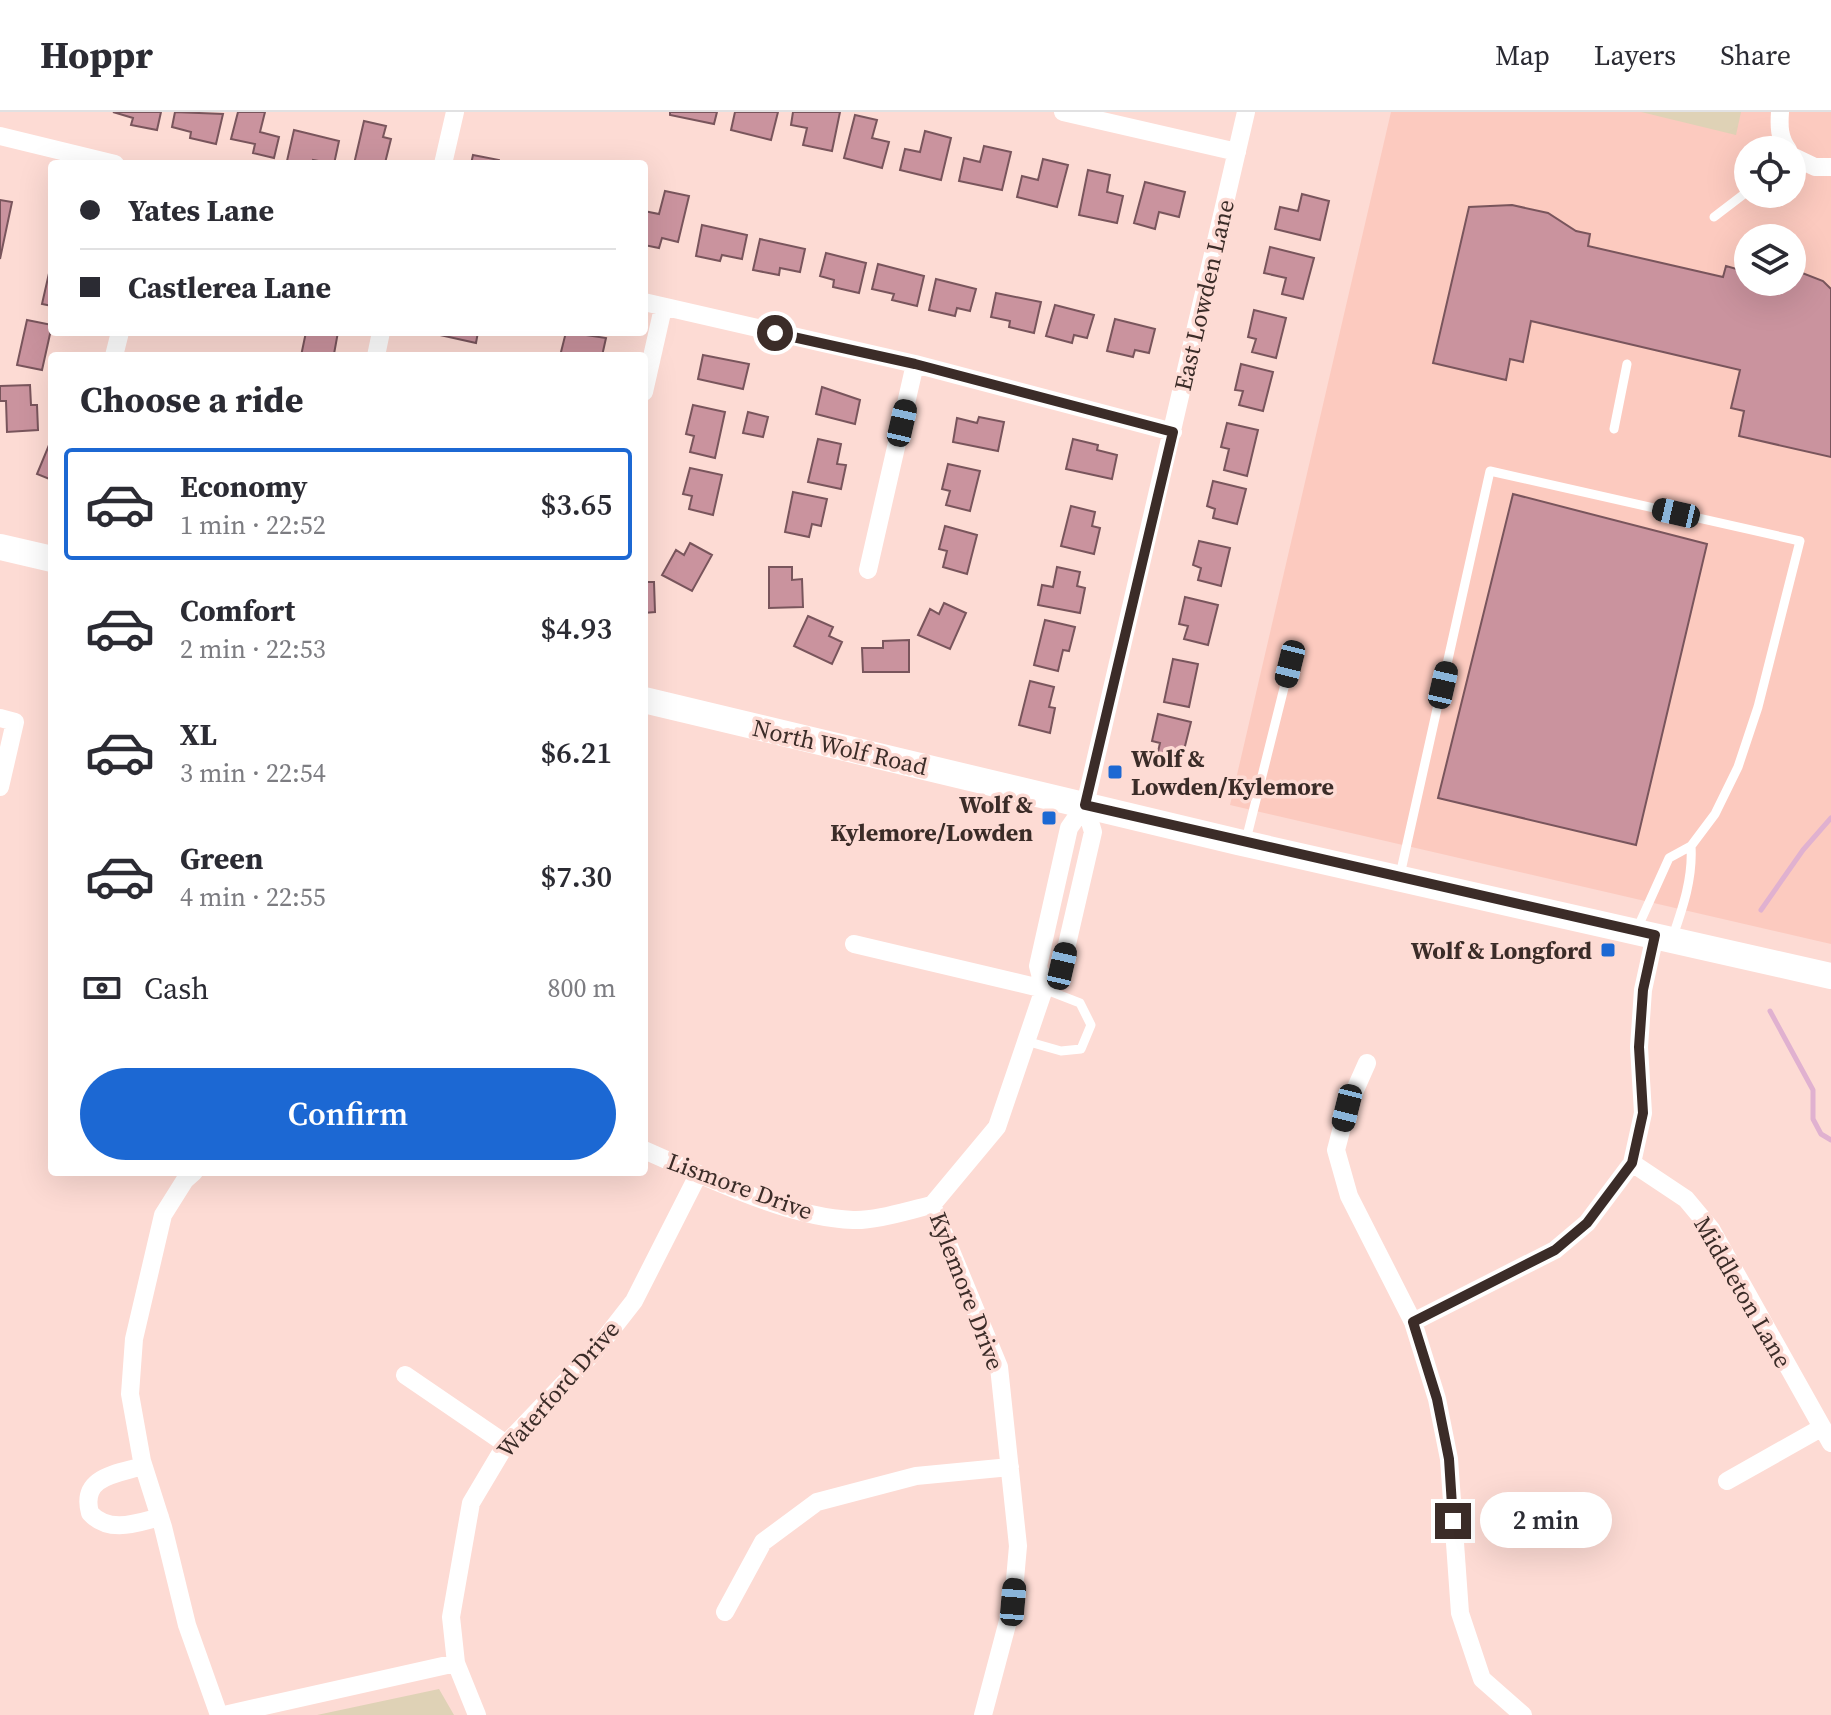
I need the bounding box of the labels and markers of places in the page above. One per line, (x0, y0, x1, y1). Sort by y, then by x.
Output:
place label: Wolf & Lowden/Kylemore (1131, 742, 1334, 803)
marker: Wolf & Lowden/Kylemore (1106, 763, 1124, 781)
place label: Wolf & Kylemore/Lowden (830, 788, 1033, 849)
marker: Wolf & Kylemore/Lowden (1040, 809, 1058, 827)
place label: Wolf & Longford (1411, 934, 1592, 967)
marker: Wolf & Longford (1599, 941, 1617, 959)

